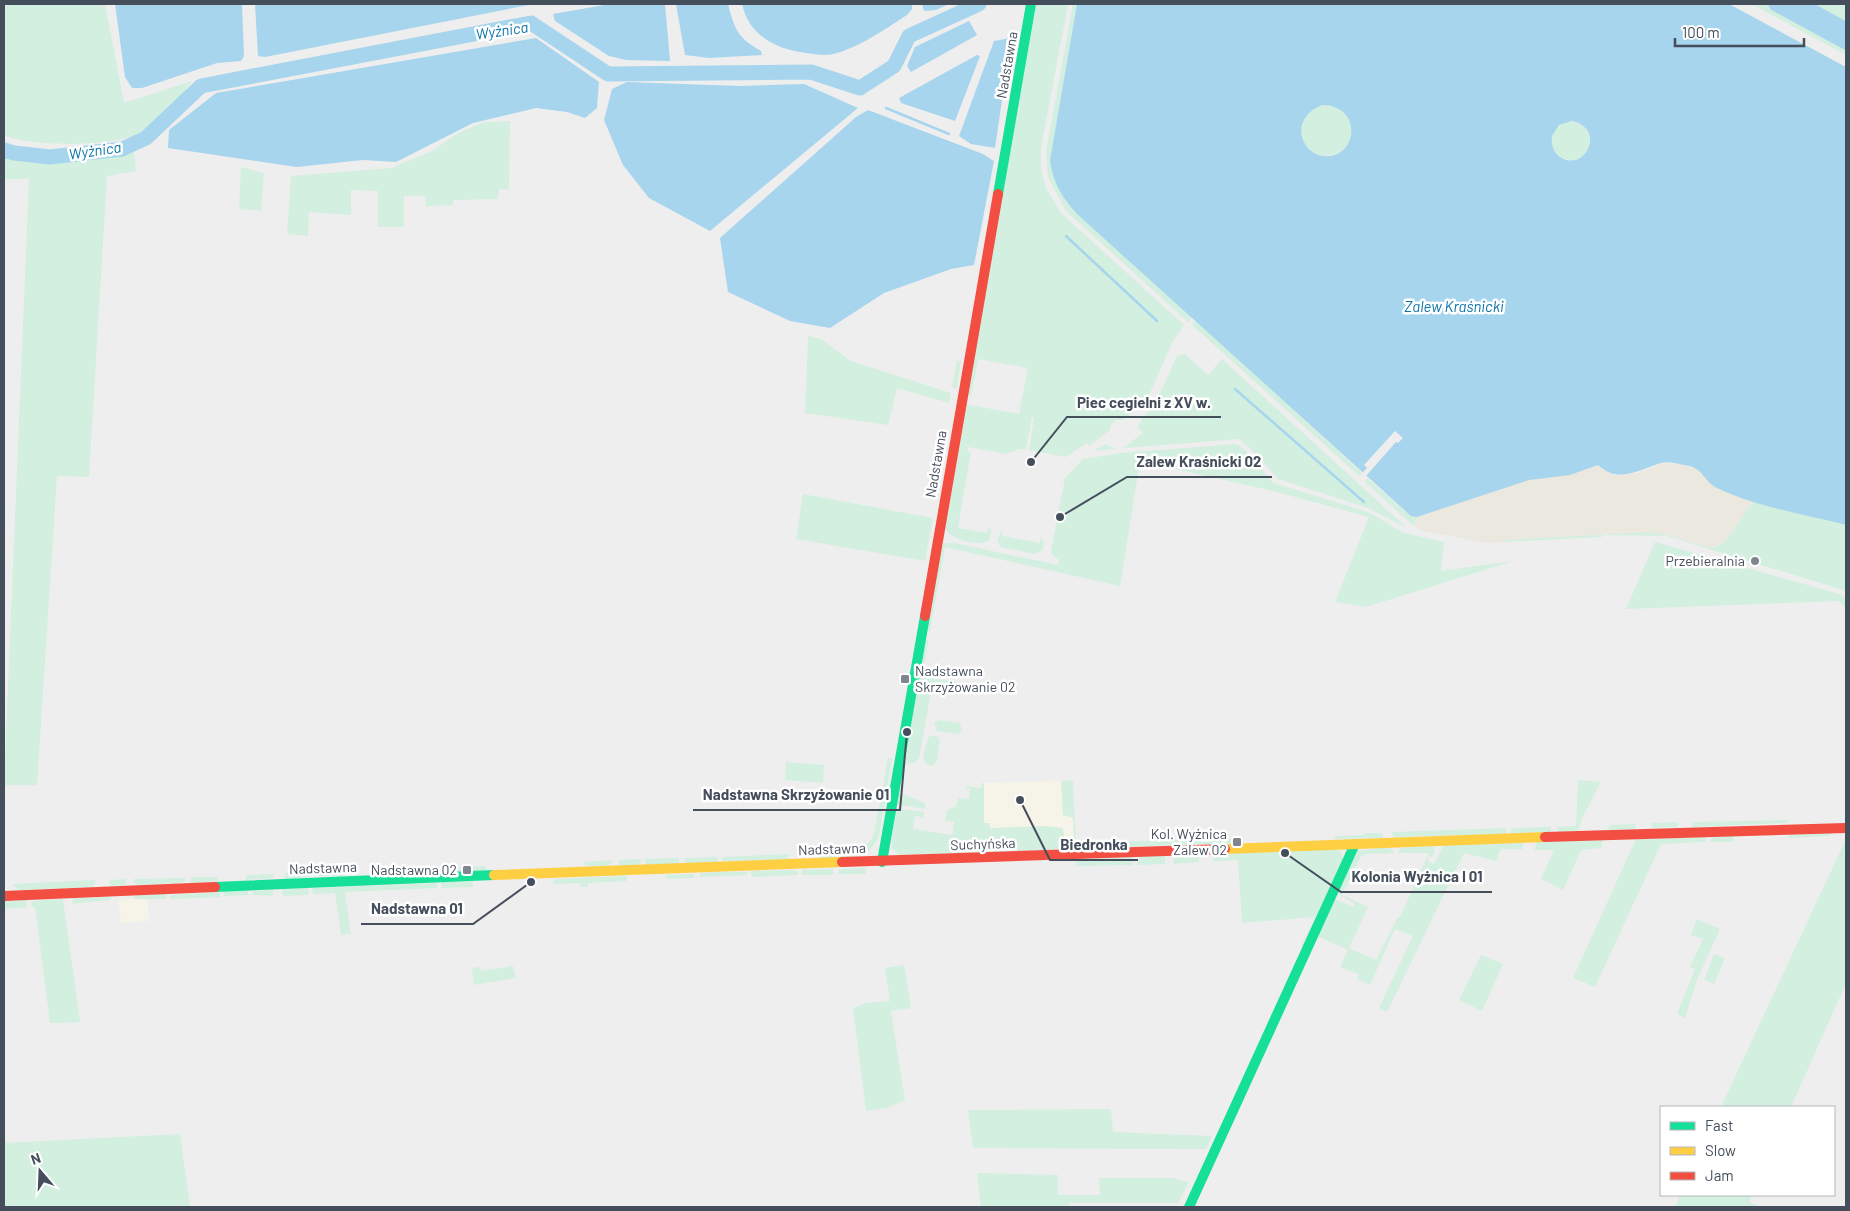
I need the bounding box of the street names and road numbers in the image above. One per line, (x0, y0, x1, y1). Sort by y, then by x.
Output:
street label: Nadstawna (992, 30, 1021, 100)
street label: Nadstawna (921, 429, 950, 499)
street label: Suchyńska (950, 834, 1016, 853)
street label: Nadstawna (798, 839, 866, 858)
street label: Nadstawna (289, 858, 357, 877)

